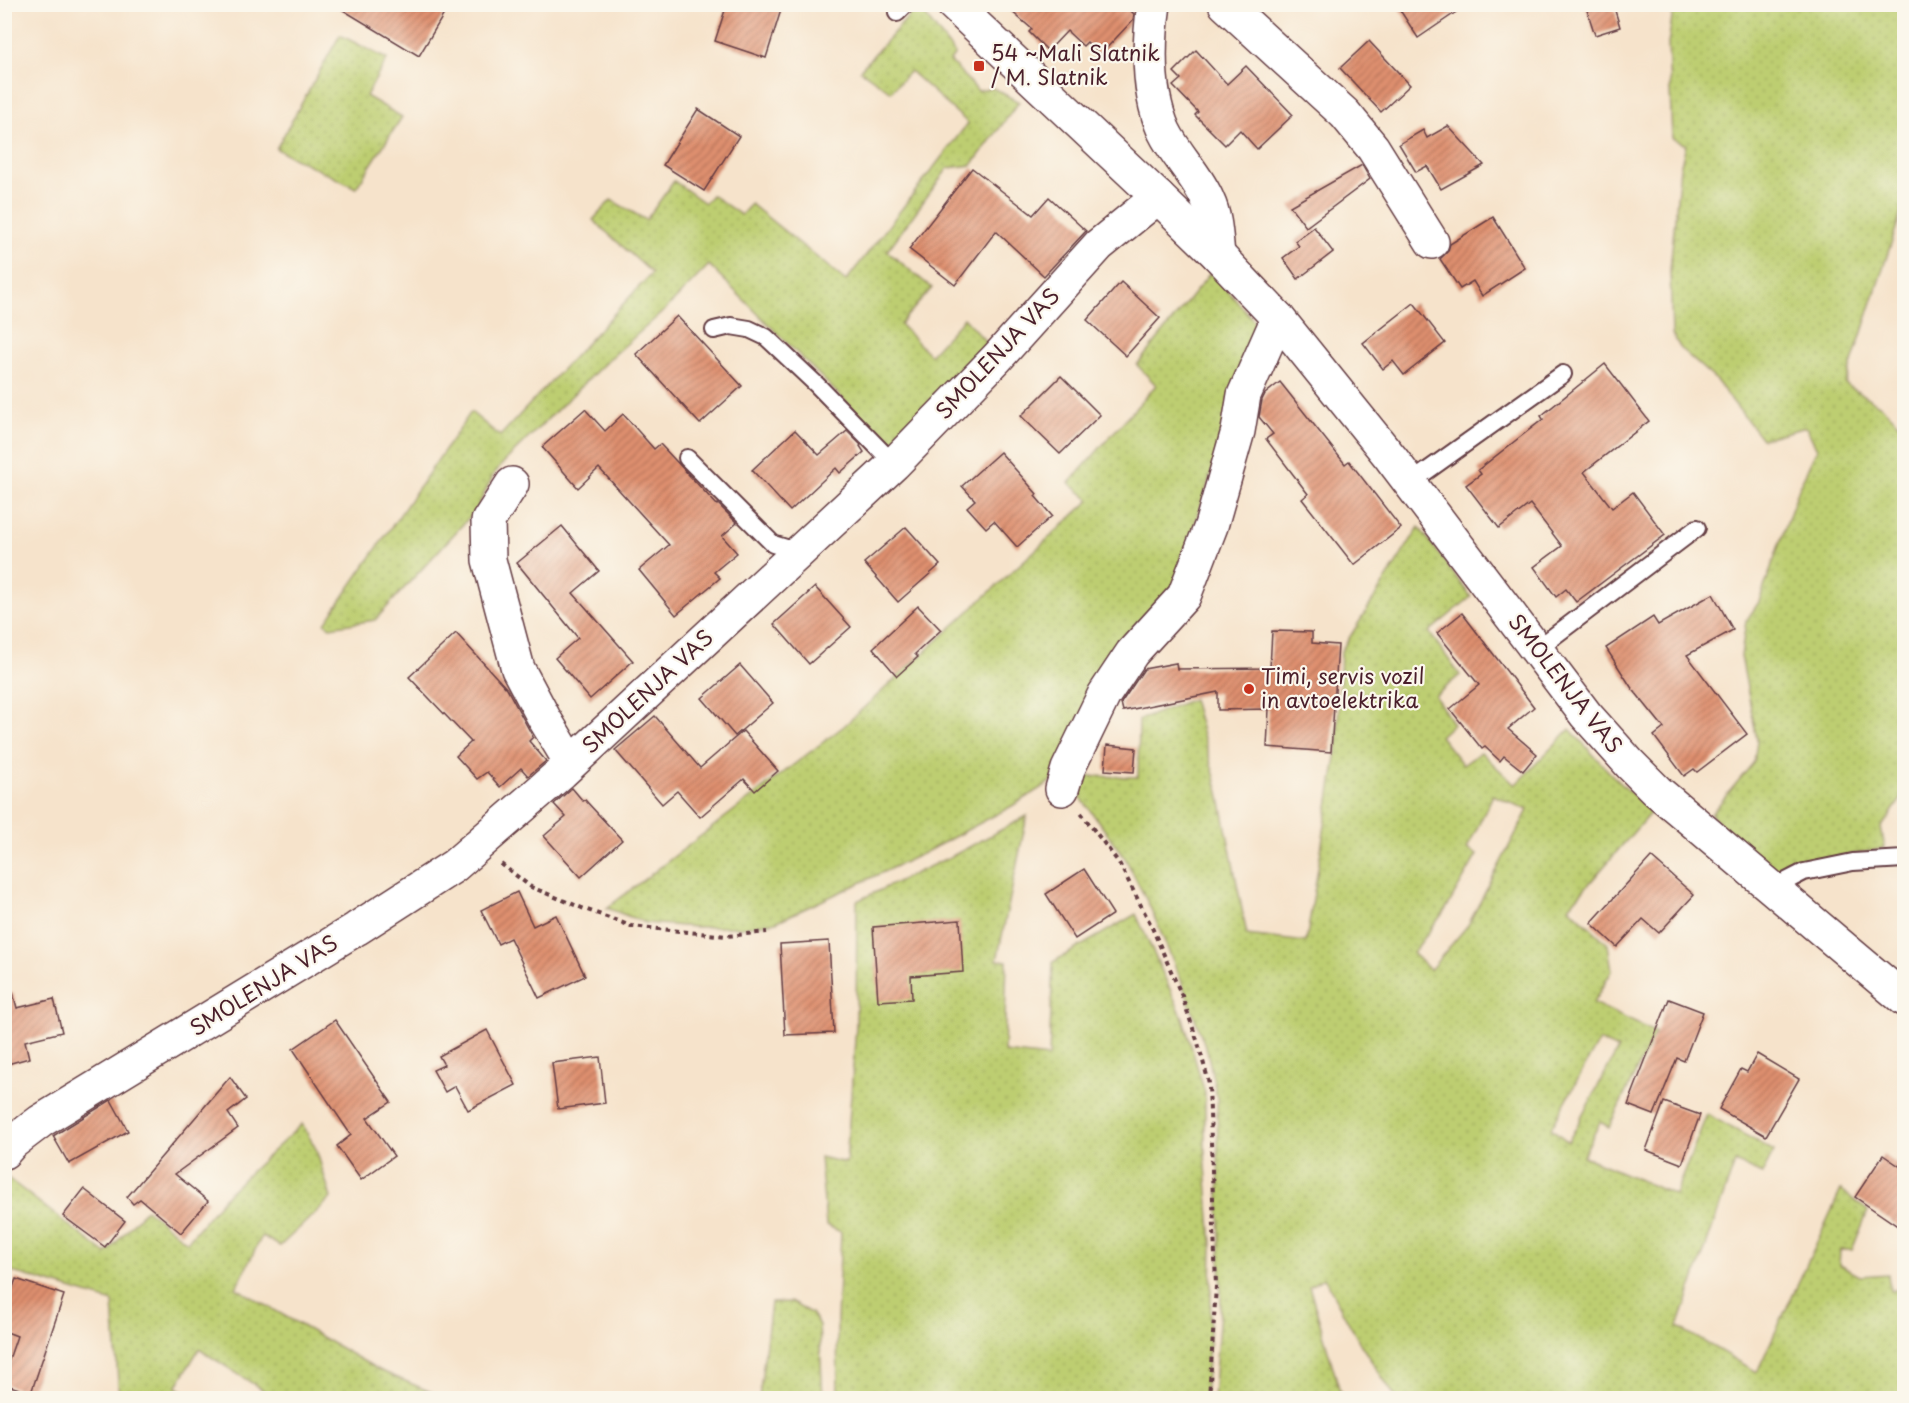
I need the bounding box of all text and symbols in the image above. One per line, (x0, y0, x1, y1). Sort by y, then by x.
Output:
place label: 54 ~Mali Slatnik / M. Slatnik (991, 36, 1160, 92)
marker: 54 ~Mali Slatnik / M. Slatnik (972, 59, 986, 73)
street label: SMOLENJA VAS (927, 280, 1066, 425)
street label: SMOLENJA VAS (1502, 606, 1631, 759)
street label: SMOLENJA VAS (574, 621, 719, 760)
place label: Timi, servis vozil in avtoelektrika (1261, 659, 1424, 715)
marker: Timi, servis vozil in avtoelektrika (1242, 682, 1256, 696)
street label: SMOLENJA VAS (183, 926, 343, 1043)

